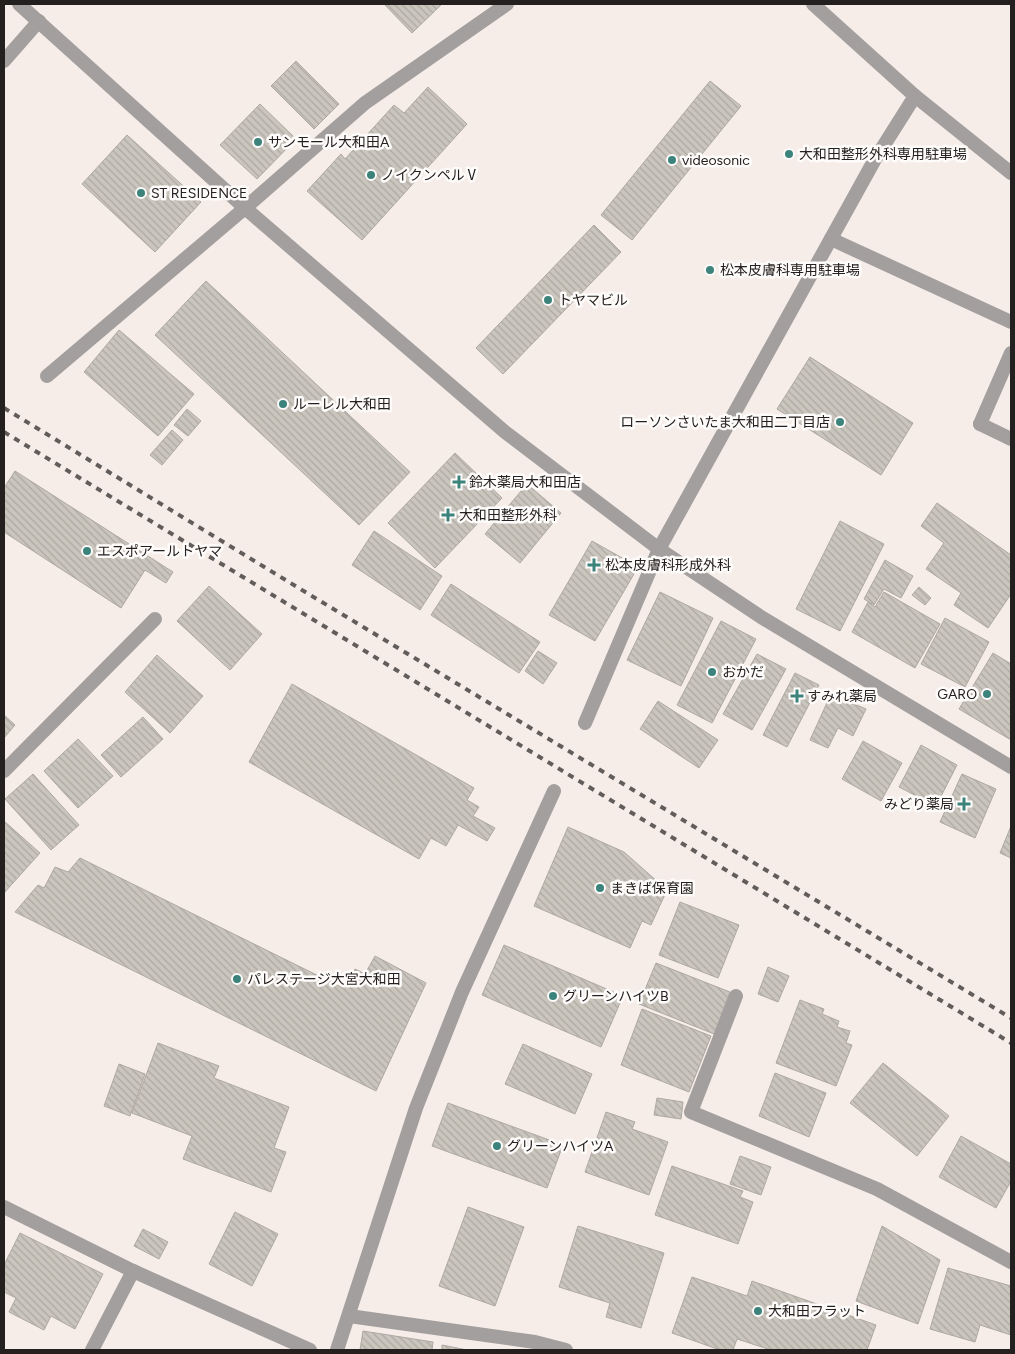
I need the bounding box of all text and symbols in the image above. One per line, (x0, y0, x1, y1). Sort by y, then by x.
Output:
place label: サンモール大和田A (268, 134, 390, 151)
marker: サンモール大和田A (252, 136, 264, 148)
place label: 大和田整形外科専用駐車場 (799, 146, 967, 163)
marker: 大和田整形外科専用駐車場 (783, 148, 795, 160)
place label: videosonic (682, 152, 750, 169)
marker: videosonic (666, 154, 678, 166)
place label: ノイクンペルⅤ (381, 167, 479, 184)
marker: ノイクンペルⅤ (365, 169, 377, 181)
place label: ST RESIDENCE (151, 185, 247, 202)
marker: ST RESIDENCE (135, 187, 147, 199)
place label: 松本皮膚科専用駐車場 (720, 262, 860, 279)
marker: 松本皮膚科専用駐車場 (704, 264, 716, 276)
place label: トヤマビル (558, 292, 628, 309)
marker: トヤマビル (542, 294, 554, 306)
place label: ルーレル大和田 (293, 396, 391, 413)
marker: ルーレル大和田 (277, 398, 289, 410)
place label: ローソンさいたま大和田二丁目店 (620, 414, 830, 431)
marker: ローソンさいたま大和田二丁目店 (834, 416, 846, 428)
place label: 鈴木薬局大和田店 (469, 474, 581, 491)
marker: 鈴木薬局大和田店 (453, 476, 465, 488)
place label: 大和田整形外科 (459, 507, 557, 524)
marker: 大和田整形外科 (441, 508, 455, 522)
place label: エスポアールトヤマ (97, 543, 222, 560)
marker: エスポアールトヤマ (81, 545, 93, 557)
place label: 松本皮膚科形成外科 (605, 557, 731, 574)
marker: 松本皮膚科形成外科 (587, 558, 601, 572)
place label: おかだ (722, 664, 764, 681)
marker: おかだ (706, 666, 718, 678)
place label: GARO (937, 686, 977, 703)
place label: すみれ薬局 (807, 688, 877, 705)
marker: GARO (981, 688, 993, 700)
marker: すみれ薬局 (791, 690, 803, 702)
place label: みどり薬局 (884, 796, 954, 813)
marker: みどり薬局 (958, 798, 970, 810)
place label: まきば保育園 (610, 880, 694, 897)
marker: まきば保育園 (594, 882, 606, 894)
place label: パレステージ大宮大和田 (247, 971, 401, 988)
marker: パレステージ大宮大和田 (231, 973, 243, 985)
place label: グリーンハイツB (563, 988, 669, 1005)
marker: グリーンハイツB (547, 990, 559, 1002)
place label: グリーンハイツA (507, 1138, 614, 1155)
marker: グリーンハイツA (491, 1140, 503, 1152)
place label: 大和田フラット (768, 1303, 866, 1320)
marker: 大和田フラット (752, 1305, 764, 1317)

